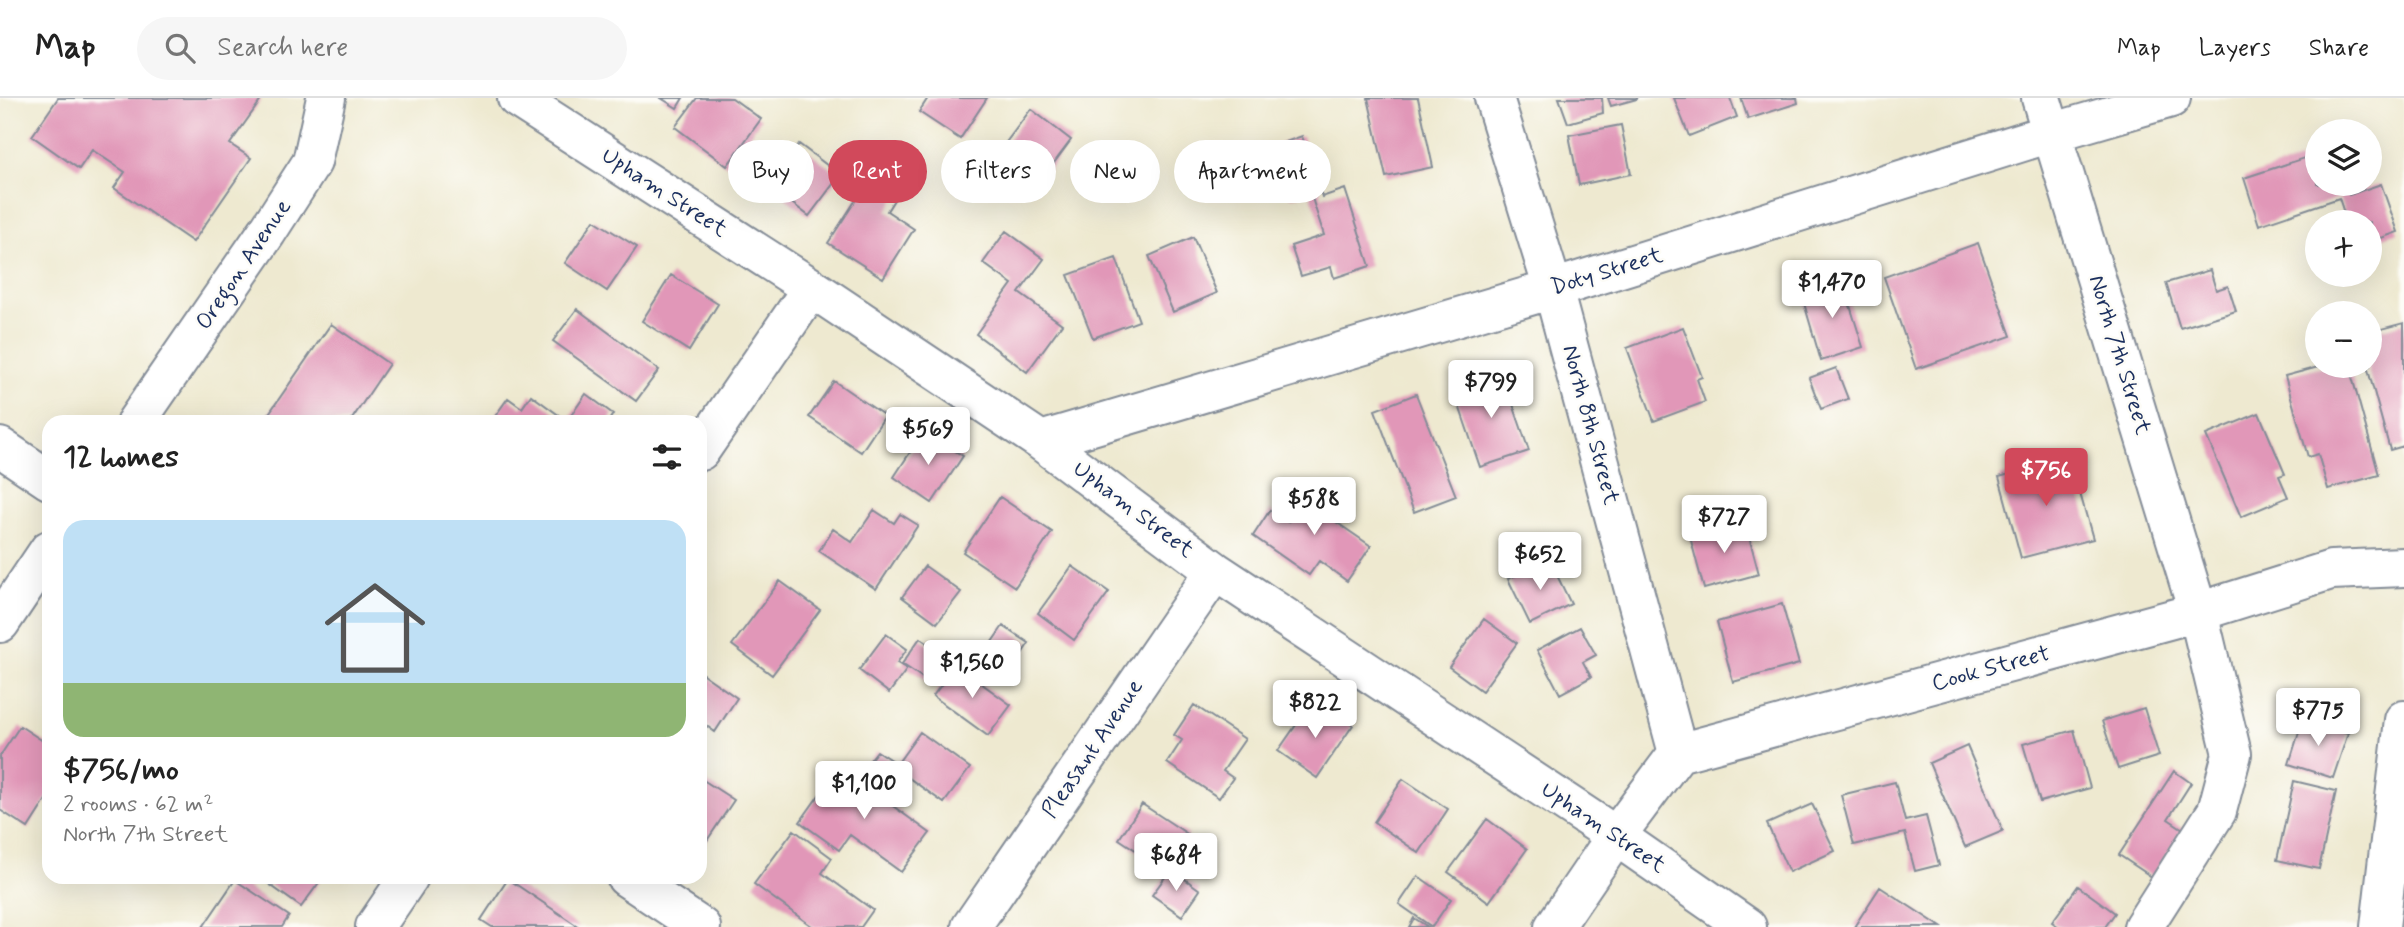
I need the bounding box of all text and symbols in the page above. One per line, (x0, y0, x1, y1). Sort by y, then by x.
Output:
search box (137, 17, 627, 80)
text: Map (35, 26, 95, 70)
icon: search (161, 29, 199, 67)
text: Search here (217, 31, 348, 65)
text: Map (2117, 33, 2161, 64)
text: Layers (2199, 33, 2271, 64)
text: Share (2309, 33, 2369, 64)
map controls (2305, 119, 2382, 378)
button: layers (2305, 119, 2382, 196)
chip: Buy (728, 140, 814, 203)
chip: Rent (828, 140, 927, 203)
chip: Filters (941, 140, 1056, 203)
chip: New (1070, 140, 1160, 203)
chip: Apartment (1174, 140, 1331, 203)
street label: Upham Street (595, 141, 733, 245)
street label: Oregon Avenue (189, 194, 300, 337)
button: + (2305, 210, 2382, 287)
street label: Doty Street (1547, 241, 1667, 303)
pin: $1,470 (1775, 260, 1889, 320)
text: $1,470 (1798, 268, 1866, 298)
street label: North 7th Street (2081, 272, 2158, 439)
button: − (2305, 301, 2382, 378)
street label: North 8th Street (1554, 342, 1626, 509)
pin: $799 (1450, 360, 1532, 420)
text: $799 (1464, 368, 1518, 398)
pin: $569 (887, 408, 969, 467)
text: $569 (902, 415, 954, 445)
text: 12 homes (63, 438, 179, 477)
icon: filters (648, 438, 686, 476)
pin: $756 (2005, 448, 2087, 508)
street label: Upham Street (1066, 455, 1200, 566)
text: $756 (2021, 456, 2071, 486)
pin: $588 (1273, 478, 1355, 537)
text: $588 (1288, 485, 1340, 515)
pin: $727 (1683, 496, 1765, 555)
text: $727 (1698, 503, 1750, 533)
pin: $652 (1499, 532, 1581, 592)
text: $652 (1514, 540, 1566, 570)
icon: home (312, 565, 438, 691)
street label: Cook Street (1929, 639, 2054, 699)
pin: $1,560 (915, 640, 1029, 700)
text: $1,560 (940, 648, 1004, 678)
street label: Pleasant Avenue (1035, 674, 1151, 824)
pin: $822 (1274, 680, 1356, 740)
text: $822 (1289, 688, 1341, 718)
pin: $775 (2277, 688, 2359, 748)
text: $775 (2292, 696, 2344, 726)
text: $756/mo (63, 751, 179, 790)
pin: $1,100 (807, 762, 921, 821)
text: $1,100 (831, 769, 897, 799)
street label: Upham Street (1535, 775, 1672, 881)
text: 2 rooms · 62 m² (63, 790, 214, 820)
text: North 7th Street (63, 820, 228, 850)
pin: $684 (1135, 834, 1217, 893)
text: $684 (1150, 841, 1202, 871)

